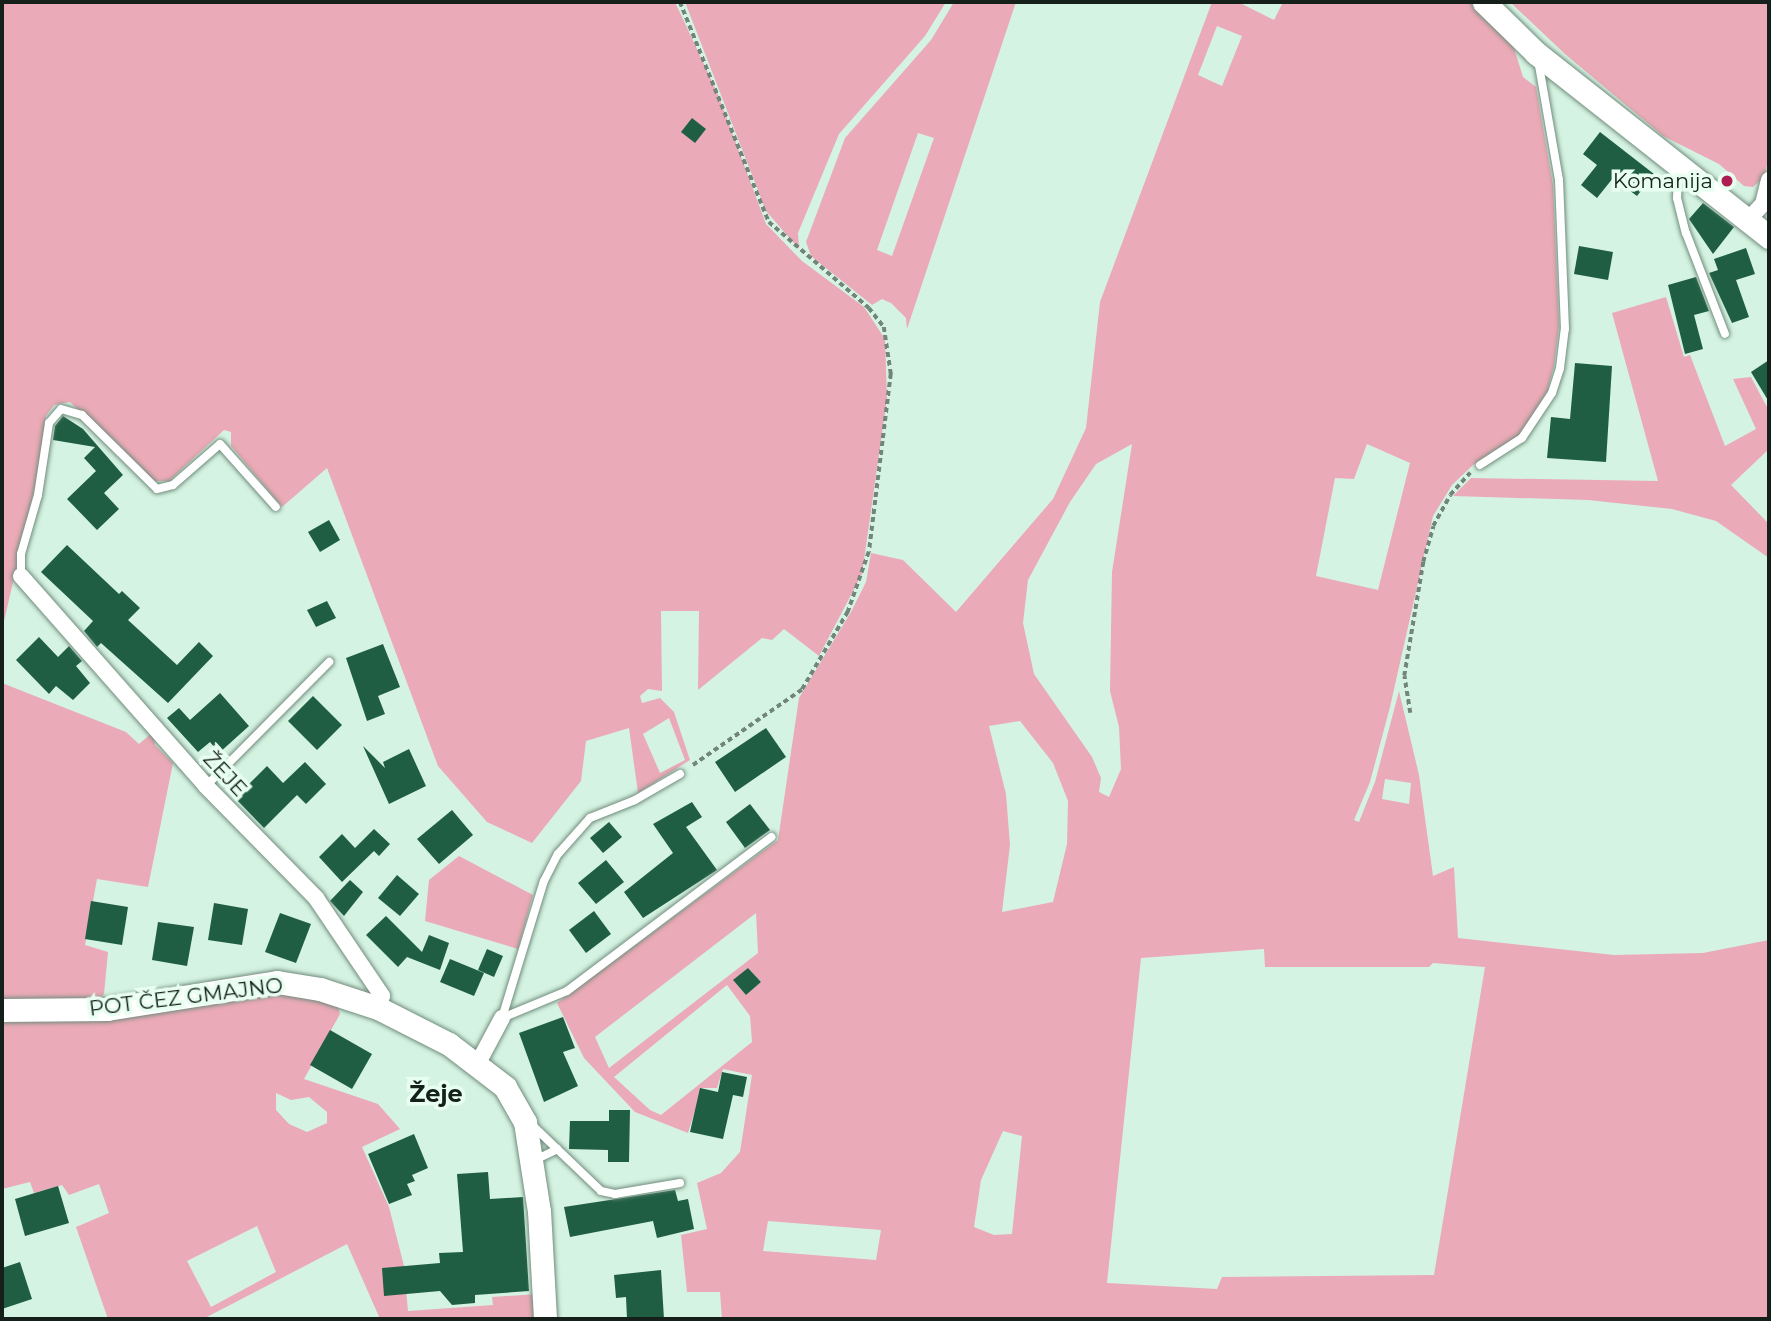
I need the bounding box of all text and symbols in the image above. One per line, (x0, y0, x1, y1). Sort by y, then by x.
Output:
place label: Komanija (1613, 168, 1713, 194)
marker: Komanija (1719, 173, 1735, 189)
street label: ŽEJE (198, 746, 252, 802)
street label: POT ČEZ GMAJNO (88, 973, 284, 1021)
district label: Žeje (409, 1080, 463, 1108)

